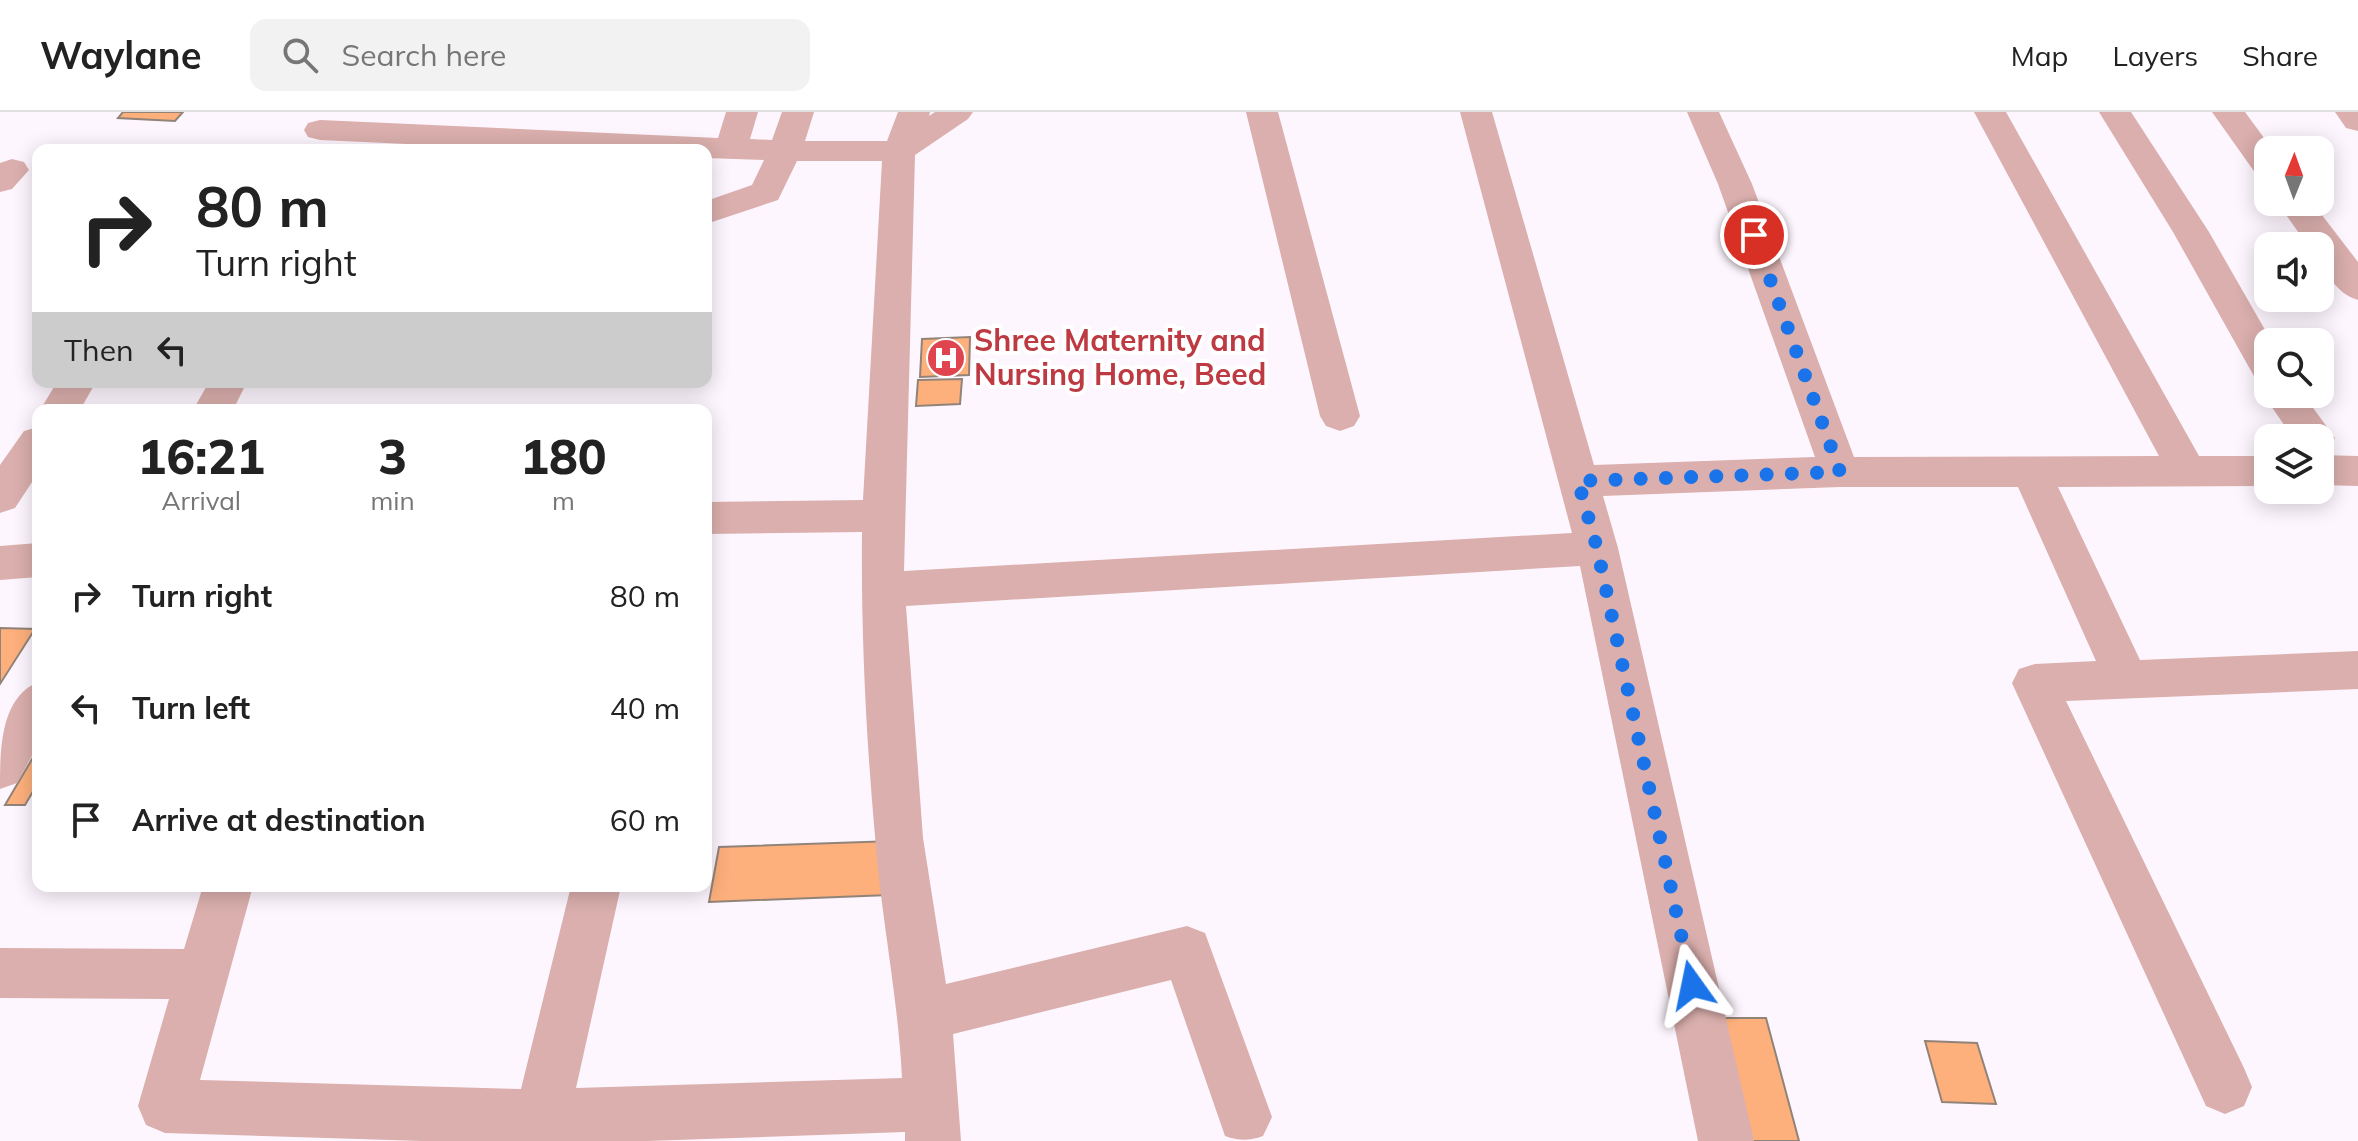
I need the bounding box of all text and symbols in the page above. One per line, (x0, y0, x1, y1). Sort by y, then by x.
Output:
search box (250, 19, 810, 91)
text: Waylane (40, 31, 202, 79)
icon: search (278, 33, 322, 77)
text: Search here (342, 36, 506, 74)
text: Map (2011, 38, 2068, 73)
text: Layers (2112, 38, 2198, 73)
text: Share (2242, 38, 2318, 73)
north arrow (2254, 136, 2334, 216)
map controls (2254, 136, 2334, 504)
text: 80 m (196, 171, 329, 241)
icon: right (64, 176, 168, 280)
pin (1720, 201, 1788, 269)
icon: arrive (1732, 213, 1776, 257)
button: sound (2254, 232, 2334, 312)
text: Turn right (196, 240, 357, 285)
place label: Shree Maternity and Nursing Home, Beed (974, 321, 1266, 393)
icon: left (150, 328, 194, 372)
button: search (2254, 328, 2334, 408)
text: Then (64, 331, 134, 369)
hospital icon: Shree Maternity and Nursing Home, Beed (925, 337, 967, 379)
button: layers (2254, 424, 2334, 504)
text: 16:21 (137, 426, 265, 486)
text: 3 (378, 426, 407, 486)
text: 180 (520, 426, 607, 486)
text: Arrival (161, 484, 241, 517)
text: min (371, 484, 415, 517)
text: m (552, 484, 575, 517)
icon: right (64, 574, 108, 618)
text: Turn right (132, 577, 272, 615)
text: 80 m (610, 577, 680, 615)
icon: left (64, 686, 108, 730)
text: Turn left (132, 689, 250, 727)
text: 40 m (610, 689, 680, 727)
icon: arrive (64, 798, 108, 842)
text: Arrive at destination (132, 801, 426, 839)
text: 60 m (610, 801, 680, 839)
position arrow (1650, 943, 1734, 1027)

